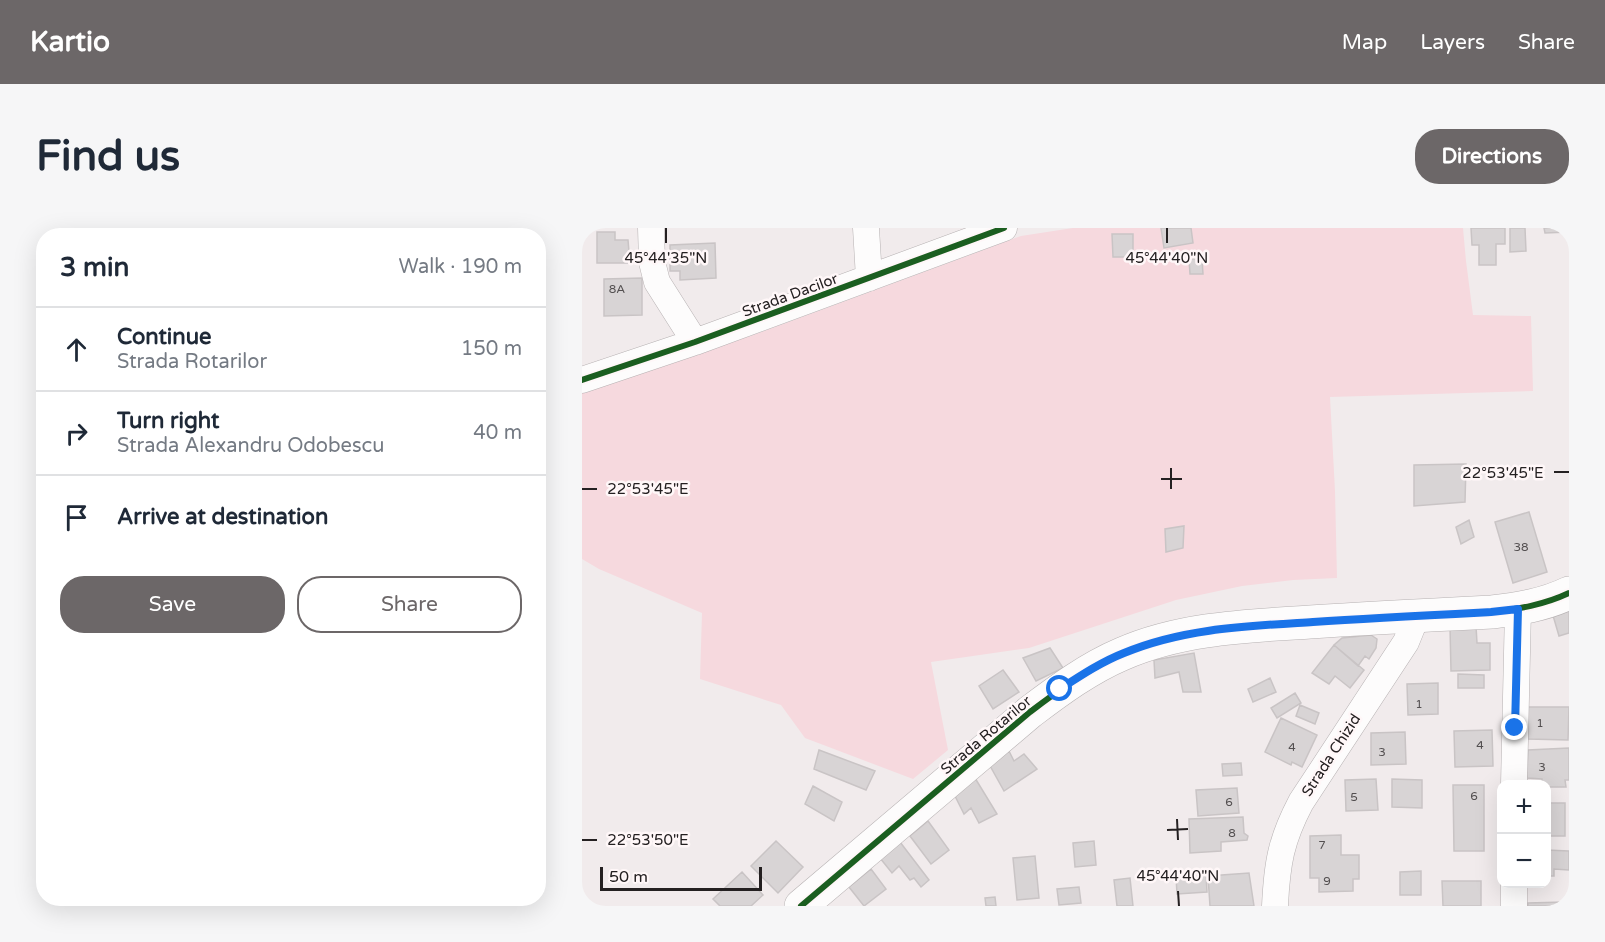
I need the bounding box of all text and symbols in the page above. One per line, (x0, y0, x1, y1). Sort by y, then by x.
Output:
text: Kartio (30, 25, 110, 59)
text: Map (1342, 30, 1387, 55)
text: Layers (1420, 30, 1485, 55)
text: Share (1518, 30, 1575, 55)
button: Directions (1415, 129, 1569, 184)
text: Find us (36, 131, 180, 182)
text: 45°44'35"N (625, 249, 707, 267)
text: 45°44'40"N (1126, 249, 1208, 267)
text: 3 min (60, 252, 129, 283)
text: Walk · 190 m (399, 255, 522, 279)
street label: Strada Dacilor (740, 269, 841, 321)
house number: 8A (609, 282, 625, 296)
text: Continue (117, 324, 212, 350)
icon: ahead (60, 333, 93, 366)
text: 150 m (461, 337, 522, 361)
text: Strada Rotarilor (117, 350, 267, 374)
text: Turn right (117, 408, 219, 434)
icon: right (60, 417, 93, 450)
text: 40 m (473, 421, 522, 445)
text: Strada Alexandru Odobescu (117, 434, 384, 458)
text: 22°53'45"E (1462, 464, 1544, 482)
text: 22°53'45"E (607, 480, 689, 498)
icon: arrive (60, 501, 93, 534)
text: Arrive at destination (117, 504, 328, 530)
house number: 38 (1513, 540, 1529, 554)
button: Save (60, 576, 285, 633)
button: Share (297, 576, 522, 633)
route start (1046, 675, 1072, 701)
street label: Strada Rotarilor (937, 692, 1035, 778)
house number: 1 (1415, 697, 1423, 711)
street label: Strada Chizid (1298, 710, 1364, 800)
route end (1501, 714, 1527, 740)
house number: 1 (1536, 716, 1544, 730)
house number: 4 (1476, 738, 1484, 752)
house number: 4 (1288, 740, 1296, 754)
house number: 3 (1378, 745, 1386, 759)
house number: 3 (1538, 760, 1546, 774)
map controls (1497, 780, 1551, 888)
button: + (1497, 780, 1551, 834)
house number: 6 (1470, 789, 1478, 803)
house number: 5 (1350, 790, 1358, 804)
house number: 6 (1225, 795, 1233, 809)
house number: 8 (1228, 826, 1236, 840)
text: 22°53'50"E (607, 831, 689, 849)
button: − (1497, 834, 1551, 888)
house number: 7 (1318, 838, 1326, 852)
scale bar (600, 864, 762, 892)
text: 50 m (609, 867, 648, 887)
text: 45°44'40"N (1137, 867, 1219, 885)
house number: 9 (1323, 874, 1331, 888)

